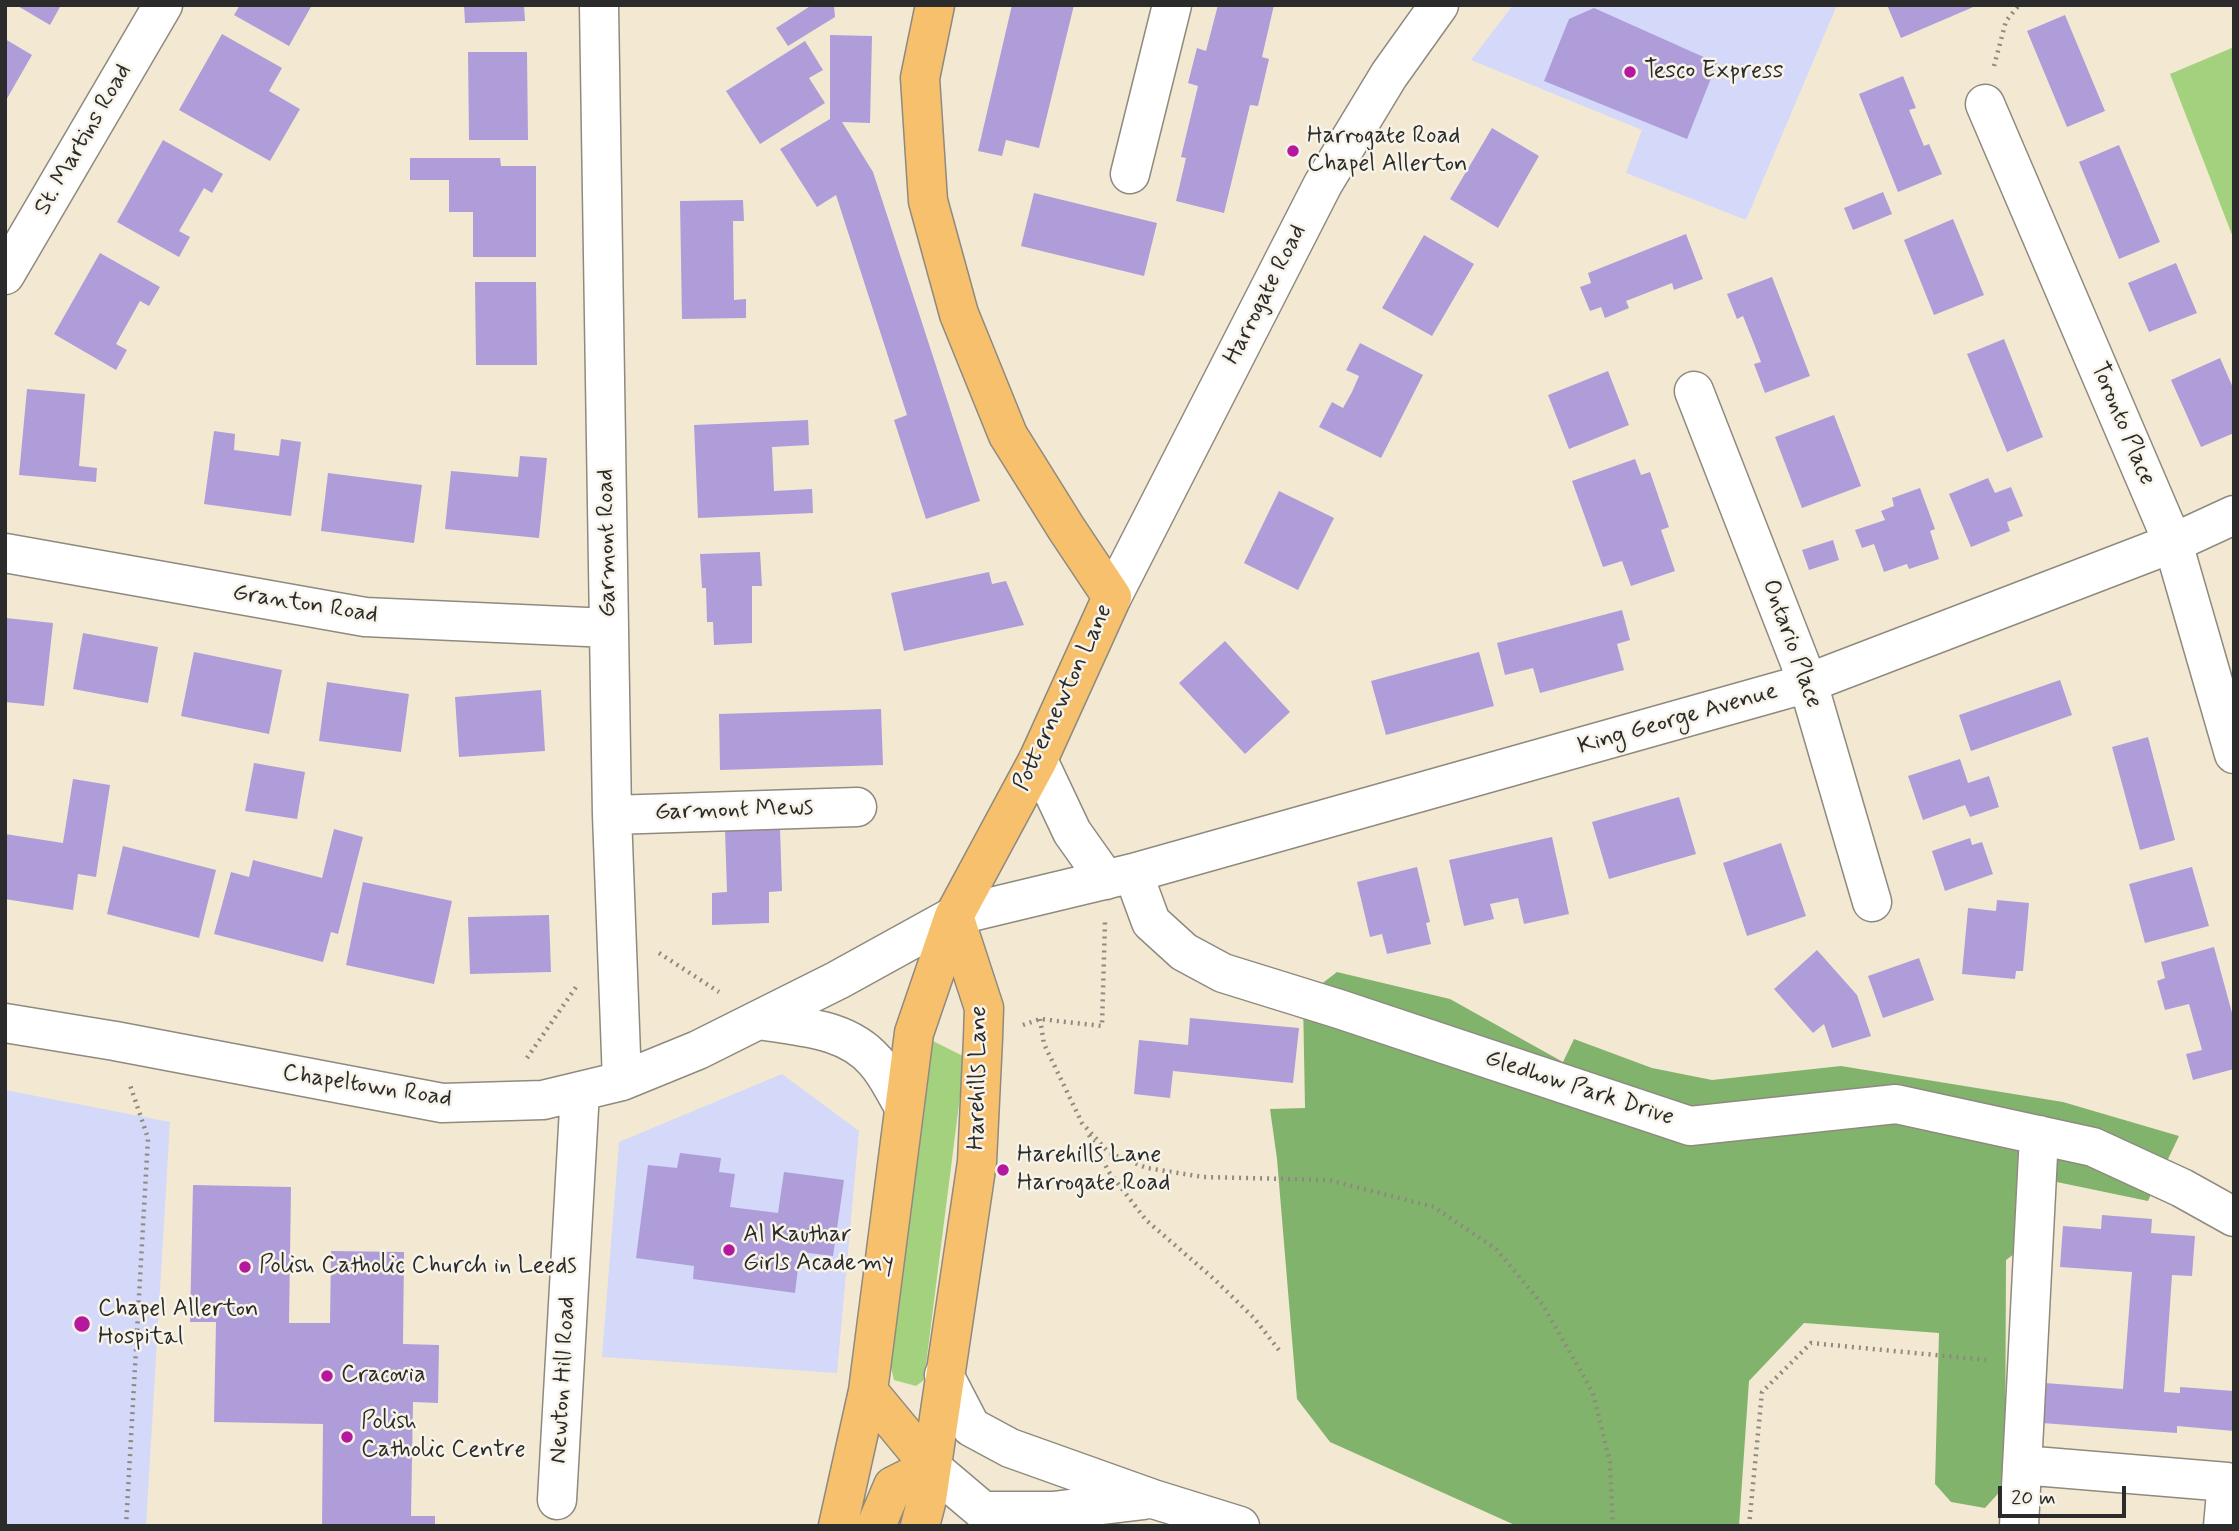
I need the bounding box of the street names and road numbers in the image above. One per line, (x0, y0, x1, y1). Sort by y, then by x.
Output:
street label: St. Martins Road (29, 59, 139, 221)
street label: Harrogate Road (1218, 220, 1314, 370)
street label: Toronto Place (2083, 358, 2161, 490)
street label: Garmont Road (592, 468, 624, 618)
street label: Ontario Place (1754, 576, 1828, 712)
street label: Granton Road (230, 579, 380, 631)
street label: Potternewton Lane (1008, 600, 1120, 796)
street label: King George Avenue (1575, 678, 1781, 762)
street label: Garmont Mews (654, 794, 814, 828)
street label: Harehills Lane (963, 1006, 995, 1150)
street label: Gledhow Park Drive (1481, 1045, 1677, 1133)
street label: Chapeltown Road (280, 1059, 454, 1115)
street label: Newton Hill Road (545, 1296, 583, 1464)

